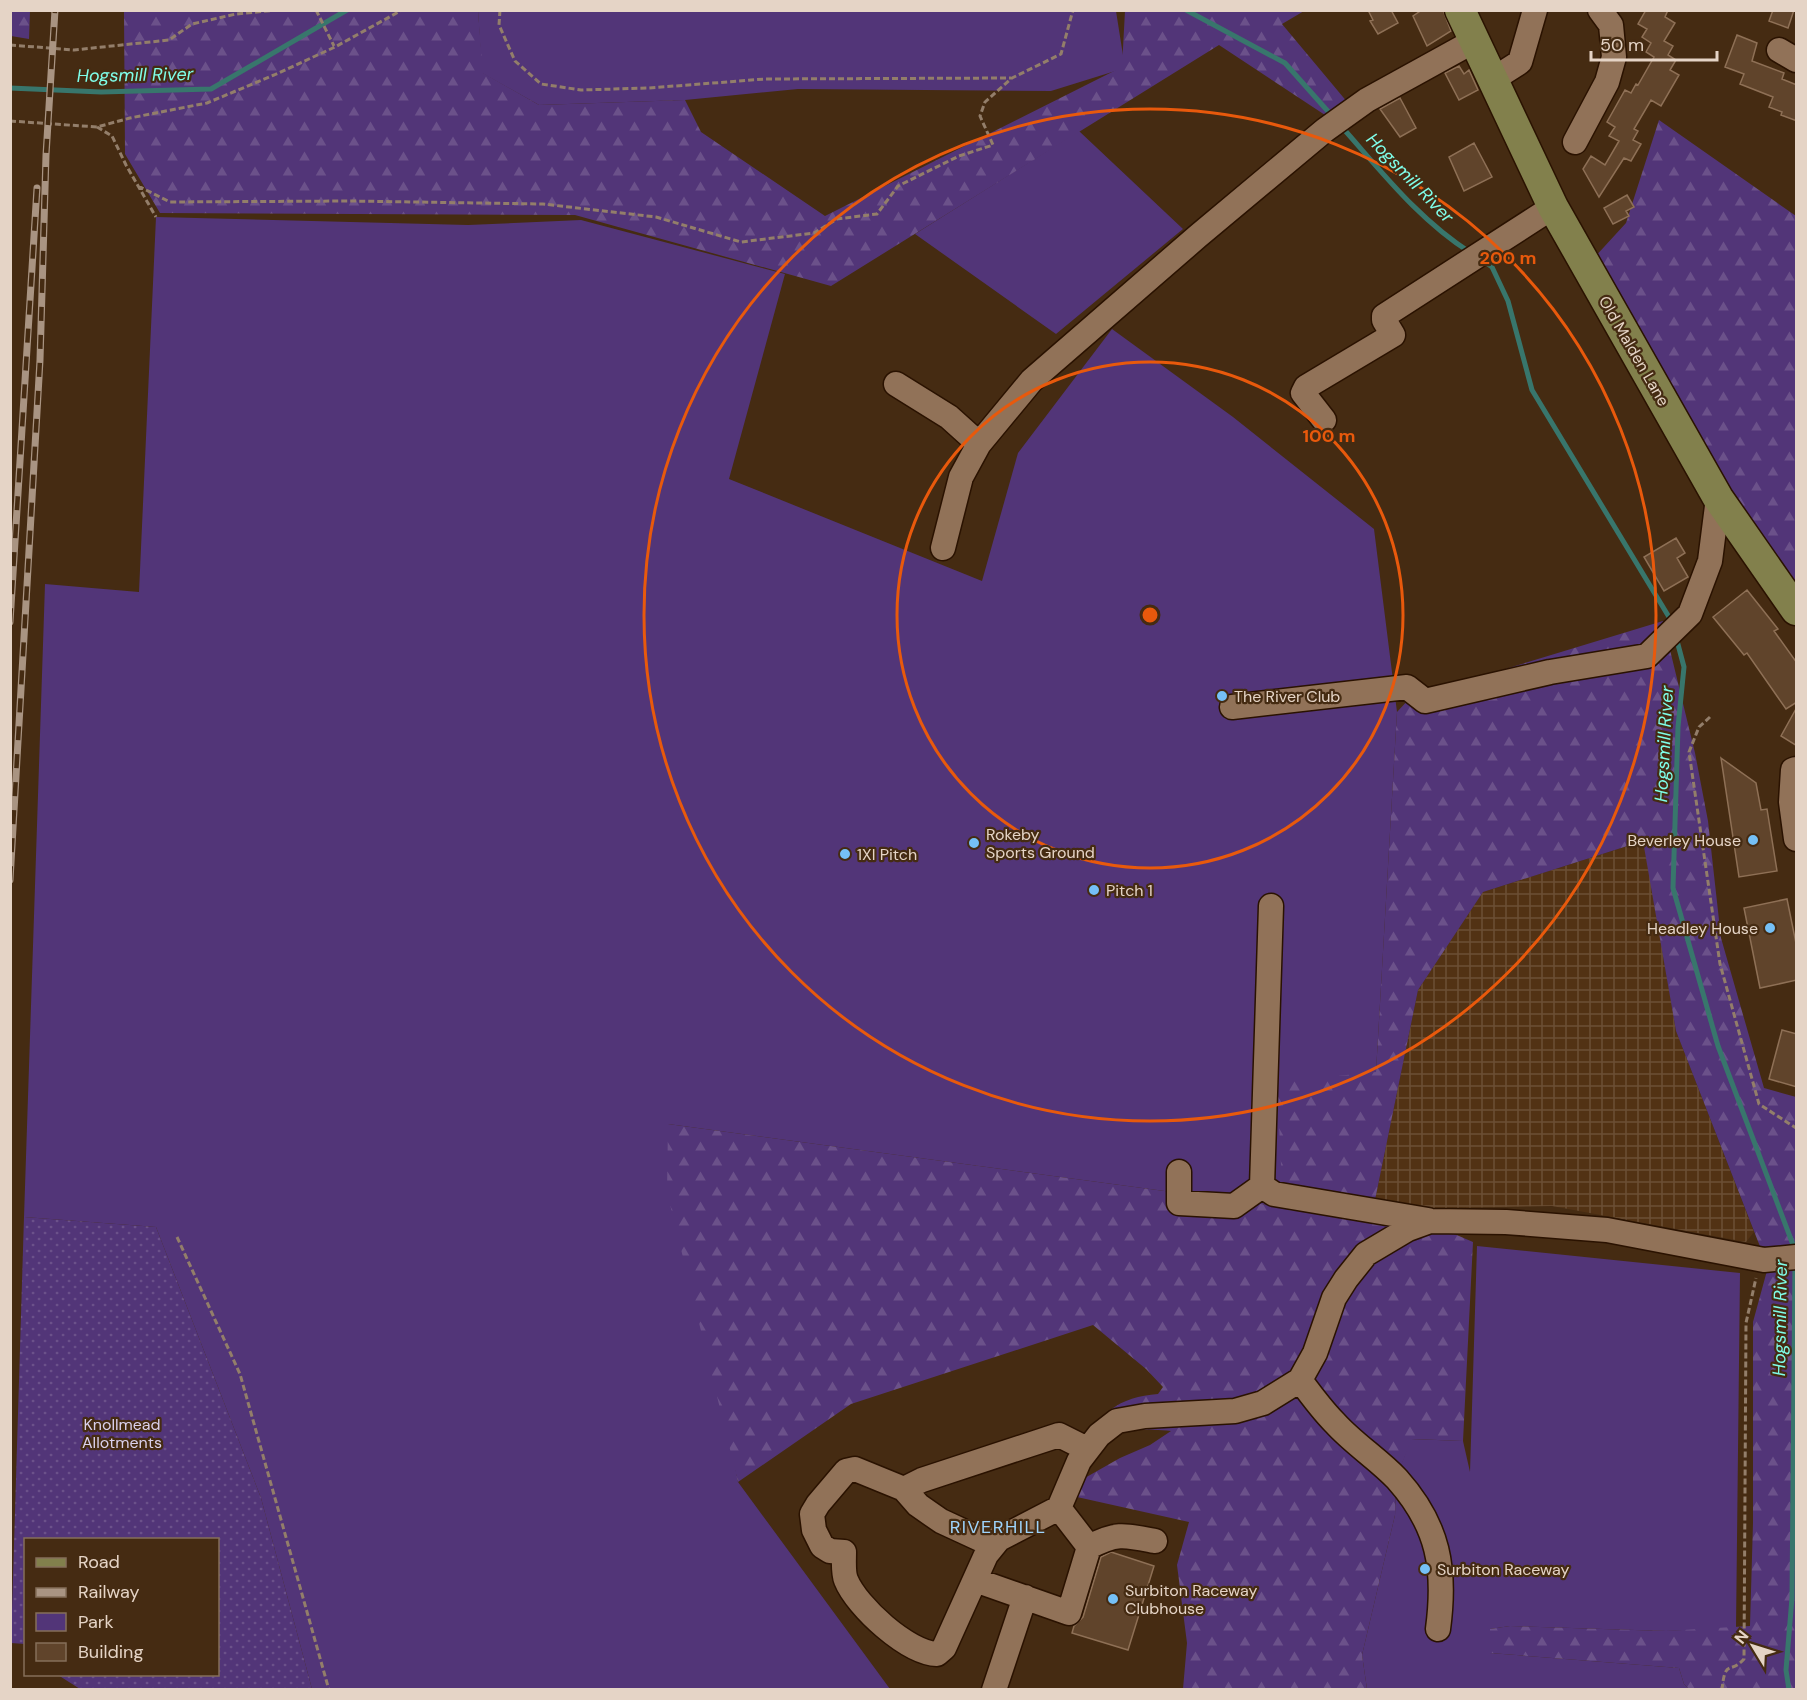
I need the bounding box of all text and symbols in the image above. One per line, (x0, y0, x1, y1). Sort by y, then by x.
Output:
scale bar (1591, 24, 1717, 62)
text: 50 m (1600, 33, 1644, 57)
water label: Hogsmill River (77, 62, 195, 88)
water label: Hogsmill River (1361, 128, 1460, 229)
text: 200 m (1480, 246, 1536, 270)
street label: Old Malden Lane (1594, 292, 1674, 410)
text: 100 m (1302, 424, 1356, 448)
centre of rings (1140, 605, 1160, 625)
water label: Hogsmill River (1649, 684, 1679, 803)
place label: The River Club (1234, 686, 1340, 707)
marker: The River Club (1215, 689, 1229, 703)
place label: Rokeby Sports Ground (986, 824, 1095, 863)
place label: Beverley House (1627, 830, 1741, 851)
marker: Beverley House (1746, 833, 1760, 847)
marker: Rokeby Sports Ground (967, 836, 981, 850)
place label: 1XI Pitch (857, 844, 917, 865)
marker: 1XI Pitch (838, 847, 852, 861)
place label: Pitch 1 (1106, 880, 1153, 901)
marker: Pitch 1 (1087, 883, 1101, 897)
place label: Headley House (1647, 918, 1758, 939)
marker: Headley House (1763, 921, 1777, 935)
water label: Hogsmill River (1767, 1258, 1793, 1376)
park label: Knollmead Allotments (82, 1414, 162, 1453)
district label: RIVERHILL (950, 1515, 1046, 1539)
legend (24, 1538, 219, 1676)
text: Road (78, 1550, 120, 1574)
place label: Surbiton Raceway (1437, 1559, 1569, 1580)
marker: Surbiton Raceway (1418, 1562, 1432, 1576)
text: Railway (78, 1580, 140, 1604)
place label: Surbiton Raceway Clubhouse (1125, 1580, 1257, 1619)
marker: Surbiton Raceway Clubhouse (1106, 1592, 1120, 1606)
text: Park (78, 1610, 114, 1634)
north arrow (1723, 1616, 1783, 1676)
text: N (1730, 1626, 1753, 1648)
text: Building (78, 1640, 143, 1664)

